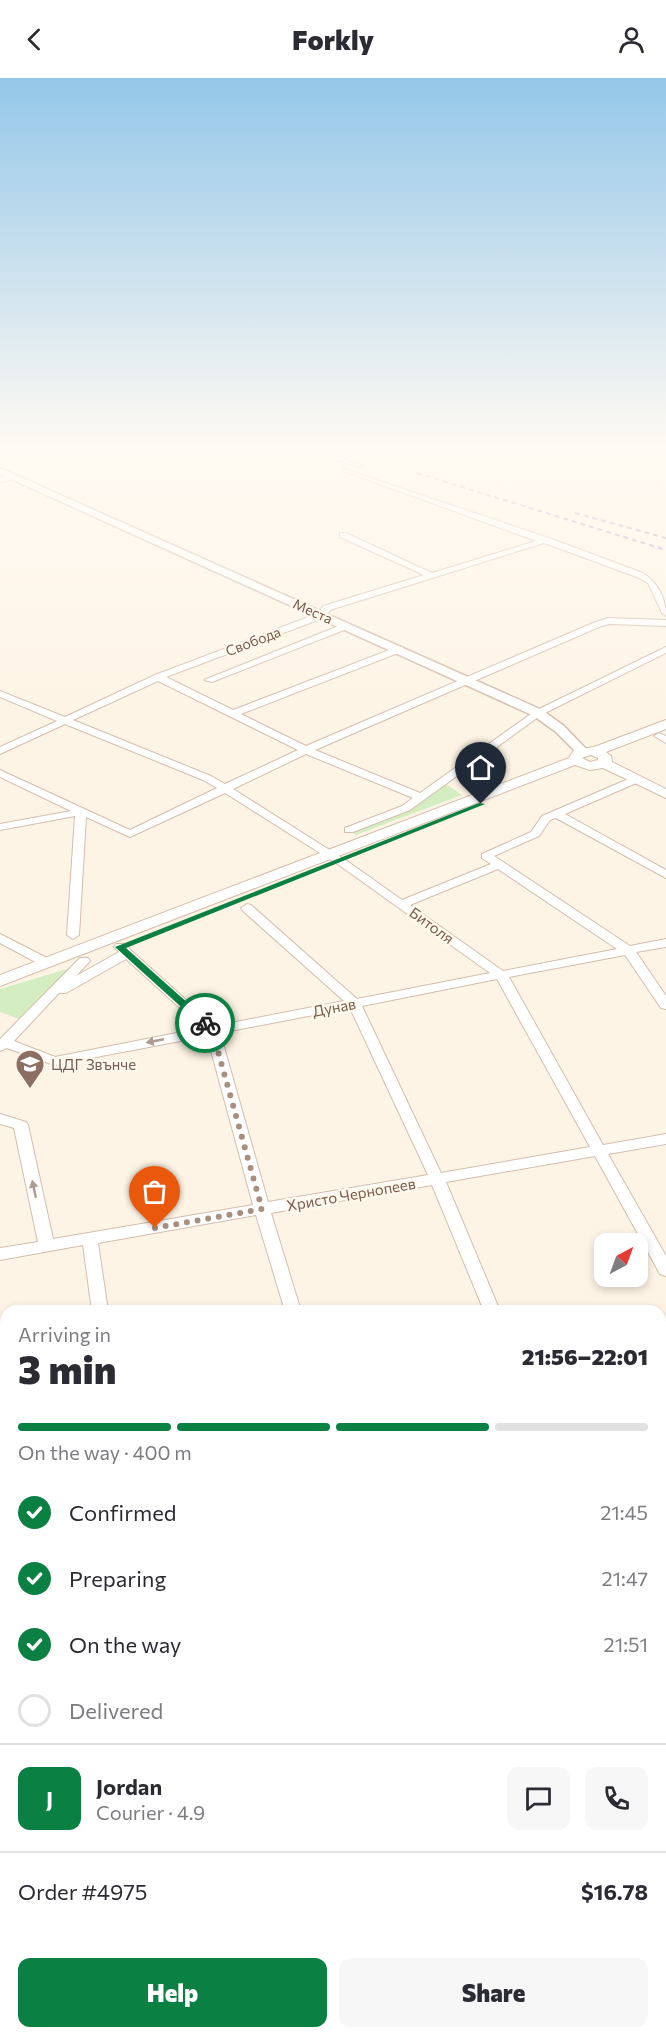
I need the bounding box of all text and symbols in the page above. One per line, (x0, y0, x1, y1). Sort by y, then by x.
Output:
icon: back (18, 23, 51, 56)
text: Forkly (292, 23, 374, 56)
icon: person (615, 23, 648, 56)
street label: Места (291, 595, 335, 627)
street label: Свобода (223, 623, 283, 659)
pin (455, 742, 506, 804)
icon: home (464, 751, 497, 784)
street label: Битоля (406, 903, 458, 947)
courier (175, 993, 235, 1053)
street label: Дунав (311, 994, 357, 1020)
icon: bike (189, 1007, 222, 1040)
one-way arrow (145, 1037, 164, 1046)
school or university icon: ЦДГ Звънче (14, 1048, 46, 1090)
place label: ЦДГ Звънче (51, 1055, 136, 1073)
pin (129, 1166, 180, 1228)
street label: Христо Чернопеев (285, 1174, 417, 1214)
icon: bag (138, 1175, 171, 1208)
one-way arrow (29, 1180, 39, 1198)
north arrow (594, 1233, 648, 1287)
map controls (594, 1233, 648, 1287)
text: Arriving in (18, 1322, 111, 1346)
text: 21:56–22:01 (522, 1343, 648, 1370)
text: 3 min (18, 1344, 116, 1392)
text: On the way · 400 m (18, 1440, 192, 1464)
icon: check (18, 1496, 51, 1529)
text: Confirmed (69, 1499, 176, 1526)
text: 21:45 (600, 1500, 648, 1524)
icon: check (18, 1562, 51, 1595)
text: Preparing (69, 1565, 166, 1592)
text: 21:47 (601, 1566, 648, 1590)
icon: check (18, 1628, 51, 1661)
text: On the way (69, 1631, 181, 1658)
text: 21:51 (604, 1632, 648, 1656)
text: Delivered (69, 1697, 163, 1724)
button: chat (507, 1767, 570, 1830)
button: phone (585, 1767, 648, 1830)
text: Jordan (96, 1773, 162, 1800)
text: J (46, 1785, 53, 1812)
text: Courier · 4.9 (96, 1800, 205, 1824)
text: Order #4975 (18, 1878, 147, 1905)
text: $16.78 (581, 1878, 648, 1905)
button: Help (18, 1958, 327, 2027)
button: Share (339, 1958, 648, 2027)

